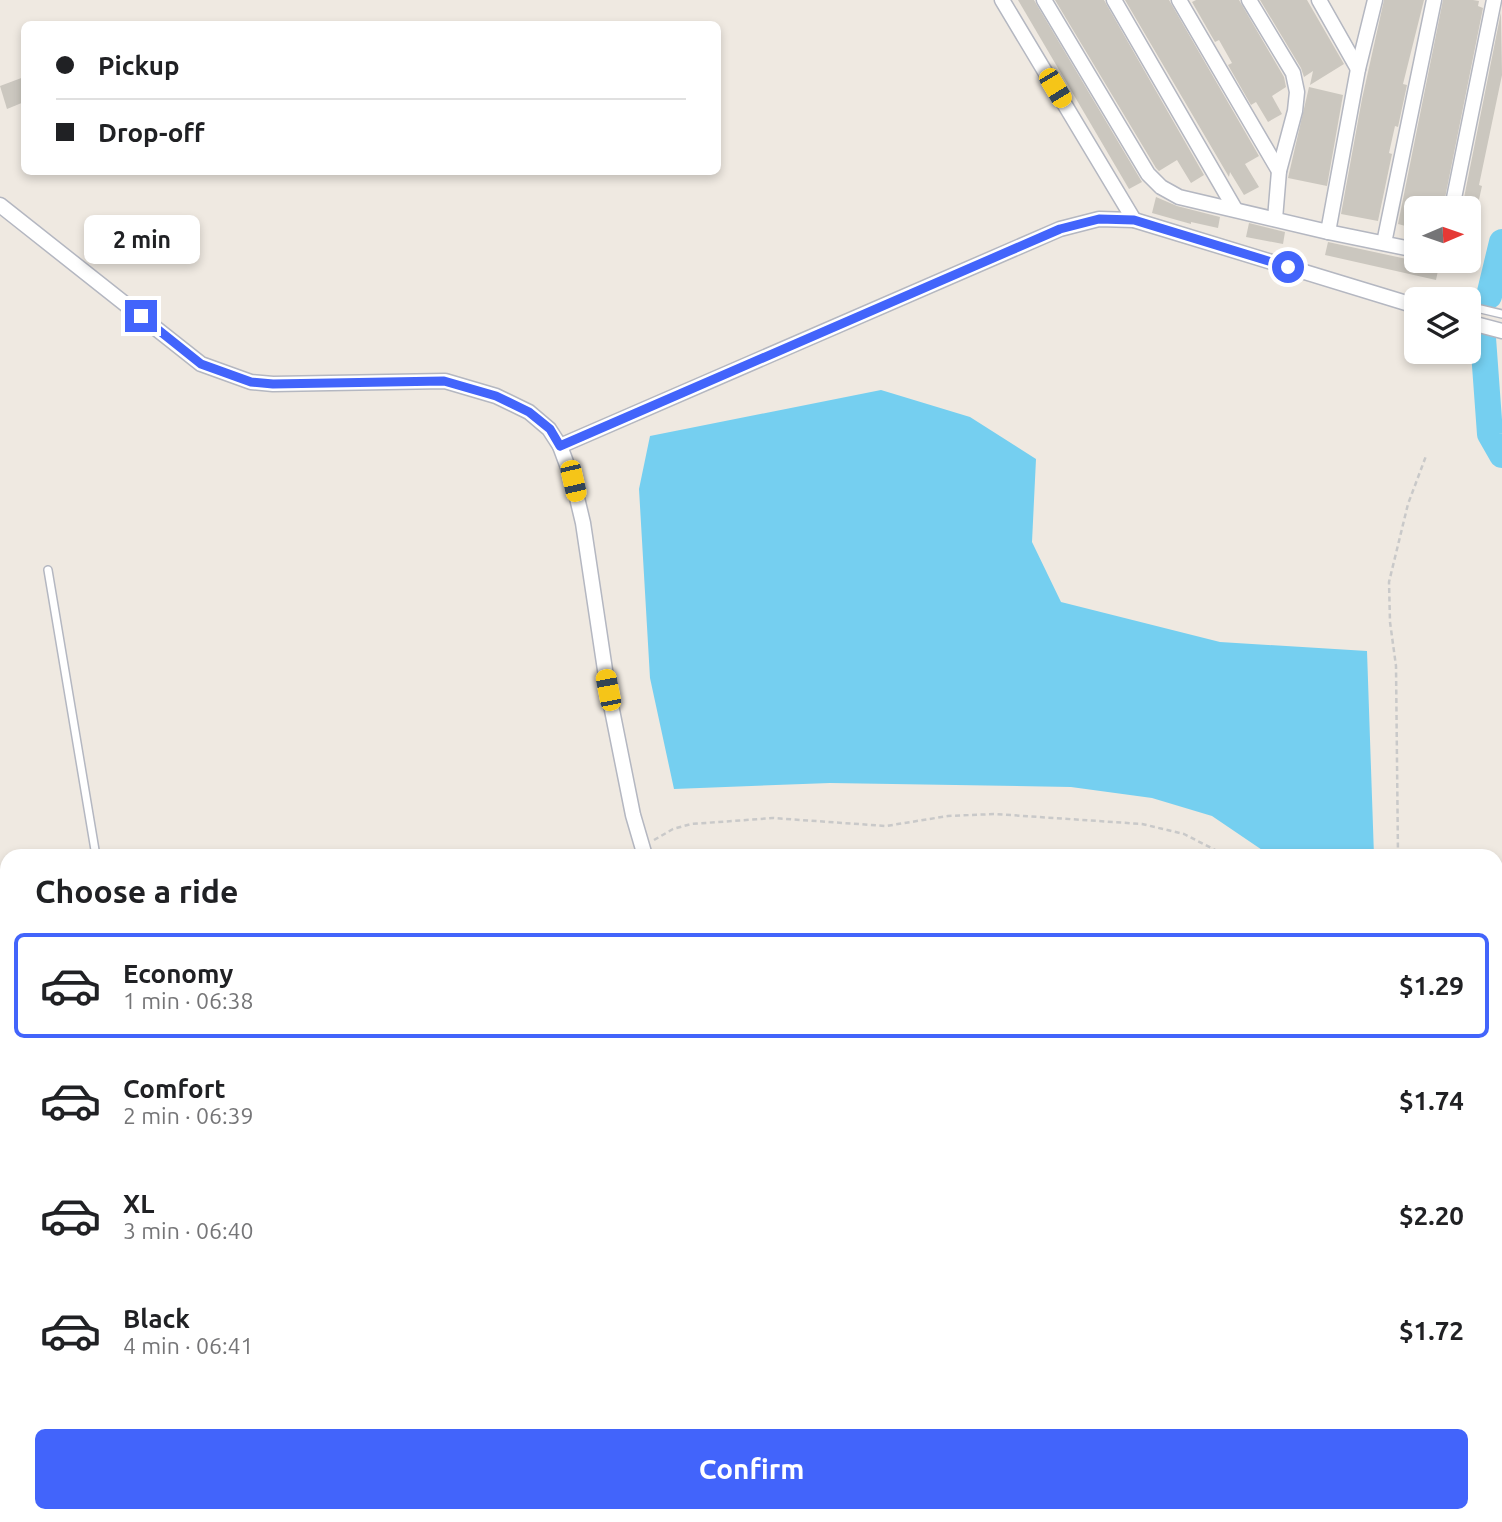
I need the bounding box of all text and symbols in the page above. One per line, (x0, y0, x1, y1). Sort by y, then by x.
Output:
text: Pickup (98, 51, 180, 80)
car (1036, 65, 1075, 111)
text: Drop-off (98, 118, 205, 147)
north arrow (1404, 196, 1480, 273)
map controls (1404, 196, 1481, 364)
callout: 2 min (83, 215, 199, 264)
text: 2 min (113, 227, 171, 252)
route start (1272, 251, 1304, 283)
button: layers (1404, 287, 1481, 364)
route end (125, 300, 157, 332)
car (559, 458, 588, 504)
car (594, 667, 623, 713)
text: Choose a ride (35, 873, 238, 909)
icon: car (39, 954, 102, 1017)
text: Economy (123, 959, 233, 988)
text: $1.29 (1399, 971, 1464, 1000)
text: 1 min · 06:38 (123, 988, 254, 1013)
icon: car (39, 1069, 102, 1132)
text: Comfort (123, 1074, 226, 1103)
text: $1.74 (1399, 1086, 1464, 1115)
text: 2 min · 06:39 (123, 1103, 254, 1128)
icon: car (39, 1184, 102, 1247)
text: XL (123, 1189, 154, 1218)
text: $2.20 (1399, 1201, 1464, 1230)
text: 3 min · 06:40 (123, 1218, 254, 1243)
icon: car (39, 1299, 102, 1362)
text: Black (123, 1304, 190, 1333)
text: $1.72 (1399, 1316, 1464, 1345)
text: 4 min · 06:41 (123, 1333, 254, 1358)
button: Confirm (35, 1429, 1468, 1509)

